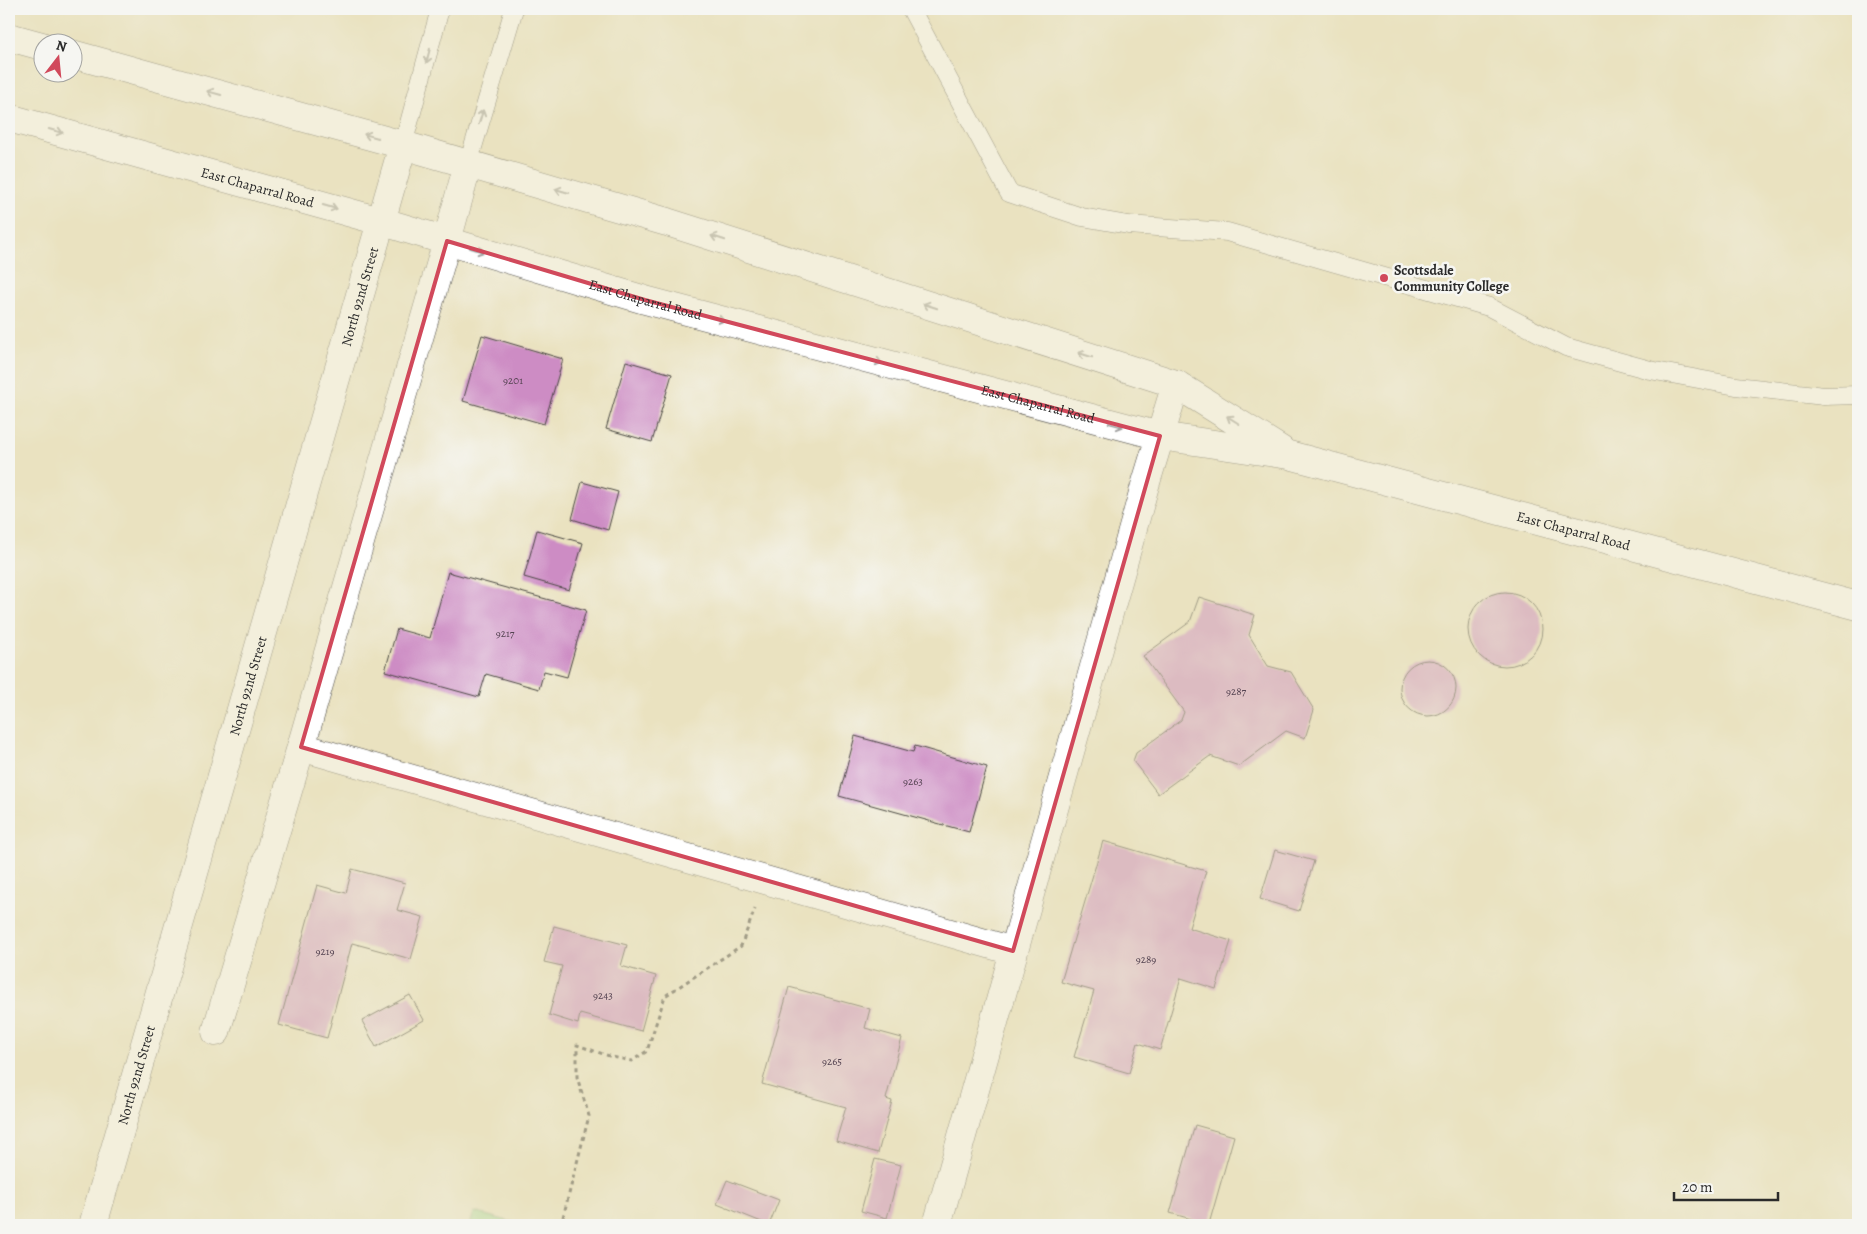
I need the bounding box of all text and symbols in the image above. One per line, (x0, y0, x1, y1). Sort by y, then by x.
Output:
north arrow (32, 32, 82, 82)
text: N (54, 35, 69, 57)
one-way arrow (422, 47, 432, 63)
one-way arrow (206, 88, 222, 97)
one-way arrow (477, 109, 487, 125)
one-way arrow (47, 126, 63, 136)
one-way arrow (363, 131, 379, 141)
street label: East Chaparral Road (199, 163, 317, 212)
one-way arrow (554, 186, 570, 196)
one-way arrow (322, 202, 338, 212)
one-way arrow (710, 233, 726, 242)
street label: North 92nd Street (337, 244, 383, 349)
one-way arrow (469, 245, 485, 255)
place label: Scottsdale Community College (1394, 261, 1510, 296)
marker: Scottsdale Community College (1378, 272, 1390, 284)
street label: East Chaparral Road (587, 275, 705, 325)
one-way arrow (922, 300, 938, 310)
one-way arrow (709, 315, 725, 325)
one-way arrow (1077, 350, 1093, 359)
one-way arrow (866, 357, 882, 366)
house number: 9201 (503, 373, 523, 388)
street label: East Chaparral Road (979, 380, 1097, 428)
one-way arrow (1226, 414, 1240, 424)
one-way arrow (1108, 421, 1124, 430)
street label: East Chaparral Road (1515, 507, 1633, 555)
house number: 9217 (496, 626, 515, 641)
street label: North 92nd Street (225, 634, 272, 738)
house number: 9287 (1226, 684, 1246, 699)
house number: 9263 (903, 774, 923, 789)
house number: 9219 (316, 944, 335, 959)
house number: 9289 (1136, 952, 1156, 967)
house number: 9243 (593, 988, 613, 1003)
street label: North 92nd Street (113, 1023, 160, 1127)
house number: 9265 (822, 1054, 842, 1069)
scale bar (1674, 1169, 1778, 1201)
text: 20 m (1682, 1177, 1713, 1197)

